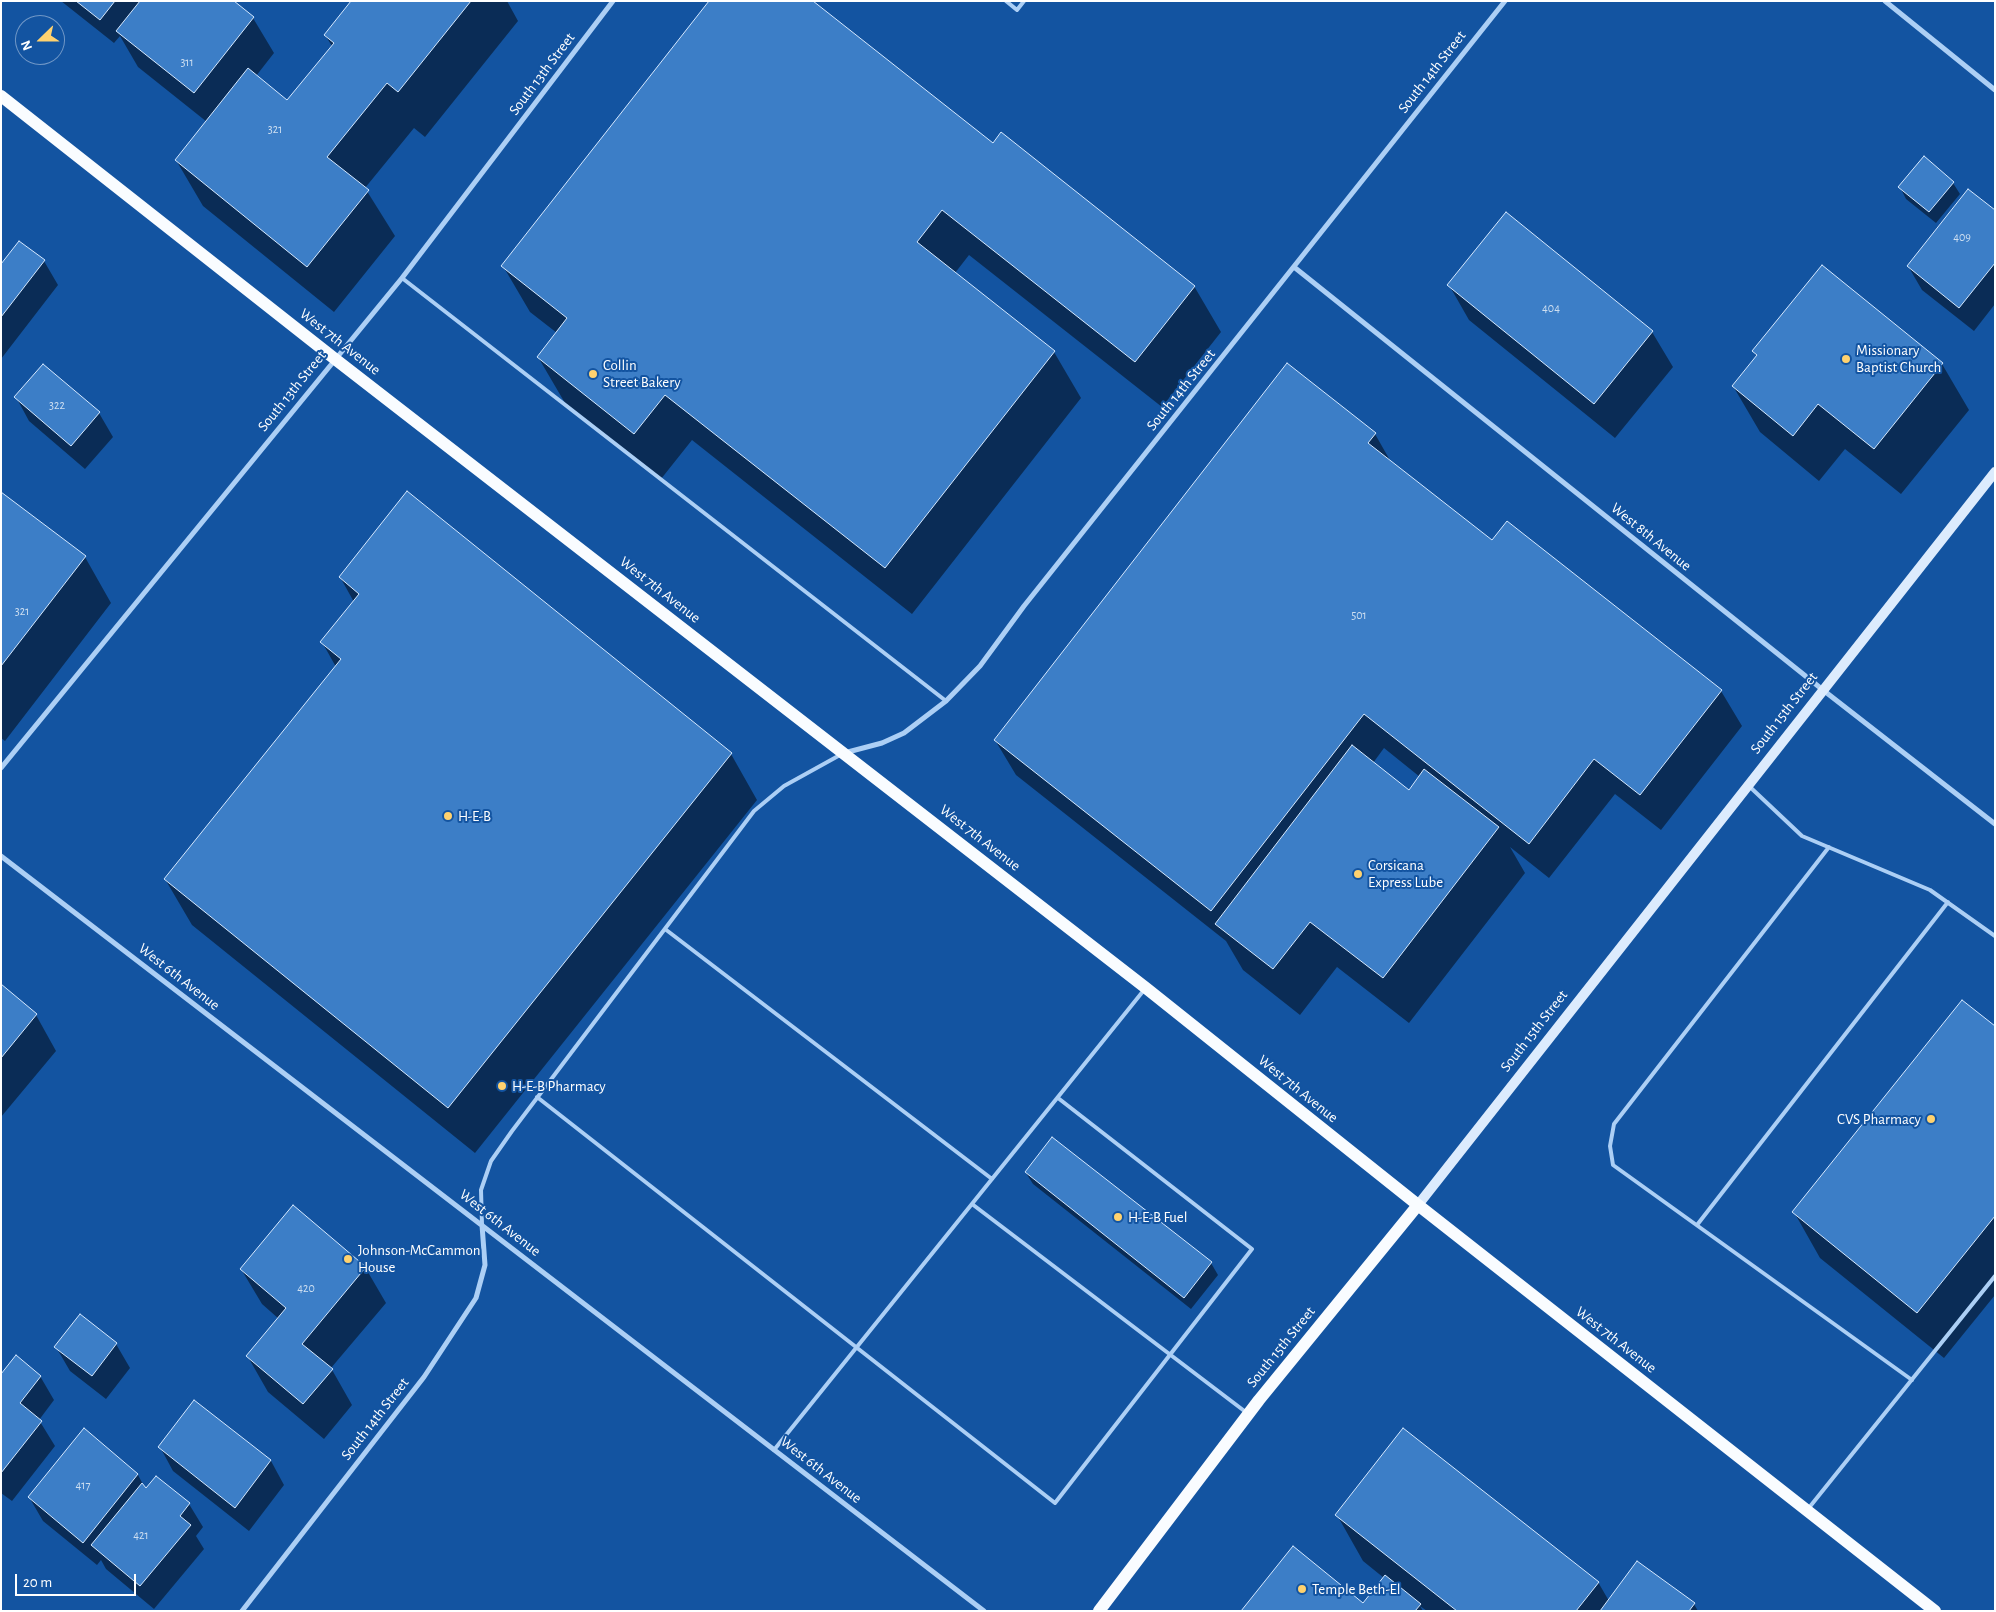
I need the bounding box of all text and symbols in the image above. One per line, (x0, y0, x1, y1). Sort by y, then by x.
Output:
north arrow (15, 15, 65, 65)
street label: South 14th Street (1394, 27, 1470, 117)
street label: South 13th Street (505, 29, 579, 119)
text: N (19, 38, 35, 52)
house number: 311 (180, 55, 194, 69)
house number: 321 (268, 122, 282, 136)
house number: 409 (1953, 230, 1971, 244)
house number: 404 (1542, 301, 1560, 315)
street label: West 7th Avenue (296, 305, 384, 379)
place label: Missionary Baptist Church (1856, 341, 1941, 376)
street label: South 14th Street (1143, 346, 1219, 434)
street label: South 13th Street (254, 347, 330, 435)
marker: Missionary Baptist Church (1840, 353, 1852, 365)
place label: Collin Street Bakery (603, 356, 681, 391)
marker: Collin Street Bakery (587, 368, 599, 380)
house number: 322 (49, 398, 65, 412)
street label: West 8th Avenue (1607, 499, 1695, 575)
street label: West 7th Avenue (616, 553, 704, 627)
house number: 321 (15, 604, 29, 618)
house number: 501 (1351, 608, 1367, 622)
street label: South 15th Street (1747, 669, 1821, 757)
street label: West 7th Avenue (936, 801, 1024, 875)
place label: H-E-B (458, 807, 491, 825)
marker: H-E-B (442, 810, 454, 822)
place label: Corsicana Express Lube (1368, 856, 1443, 891)
marker: Corsicana Express Lube (1352, 868, 1364, 880)
street label: West 6th Avenue (135, 940, 223, 1014)
street label: South 15th Street (1497, 987, 1571, 1075)
street label: West 7th Avenue (1254, 1051, 1342, 1127)
place label: H-E-B Pharmacy (512, 1077, 606, 1095)
marker: H-E-B Pharmacy (496, 1080, 508, 1092)
place label: CVS Pharmacy (1837, 1110, 1921, 1128)
marker: CVS Pharmacy (1925, 1113, 1937, 1125)
street label: West 6th Avenue (456, 1186, 544, 1260)
place label: H-E-B Fuel (1128, 1208, 1187, 1226)
marker: H-E-B Fuel (1112, 1211, 1124, 1223)
place label: Johnson-McCammon House (358, 1241, 480, 1276)
marker: Johnson-McCammon House (342, 1253, 354, 1265)
house number: 420 (297, 1281, 315, 1295)
street label: South 15th Street (1243, 1303, 1319, 1391)
street label: West 7th Avenue (1572, 1303, 1660, 1377)
street label: South 14th Street (337, 1374, 413, 1464)
street label: West 6th Avenue (777, 1433, 865, 1507)
house number: 417 (76, 1478, 90, 1492)
house number: 421 (133, 1528, 149, 1542)
scale bar (18, 1564, 139, 1596)
text: 20 m (23, 1575, 52, 1590)
place label: Temple Beth-El (1312, 1580, 1400, 1598)
marker: Temple Beth-El (1296, 1583, 1308, 1595)

